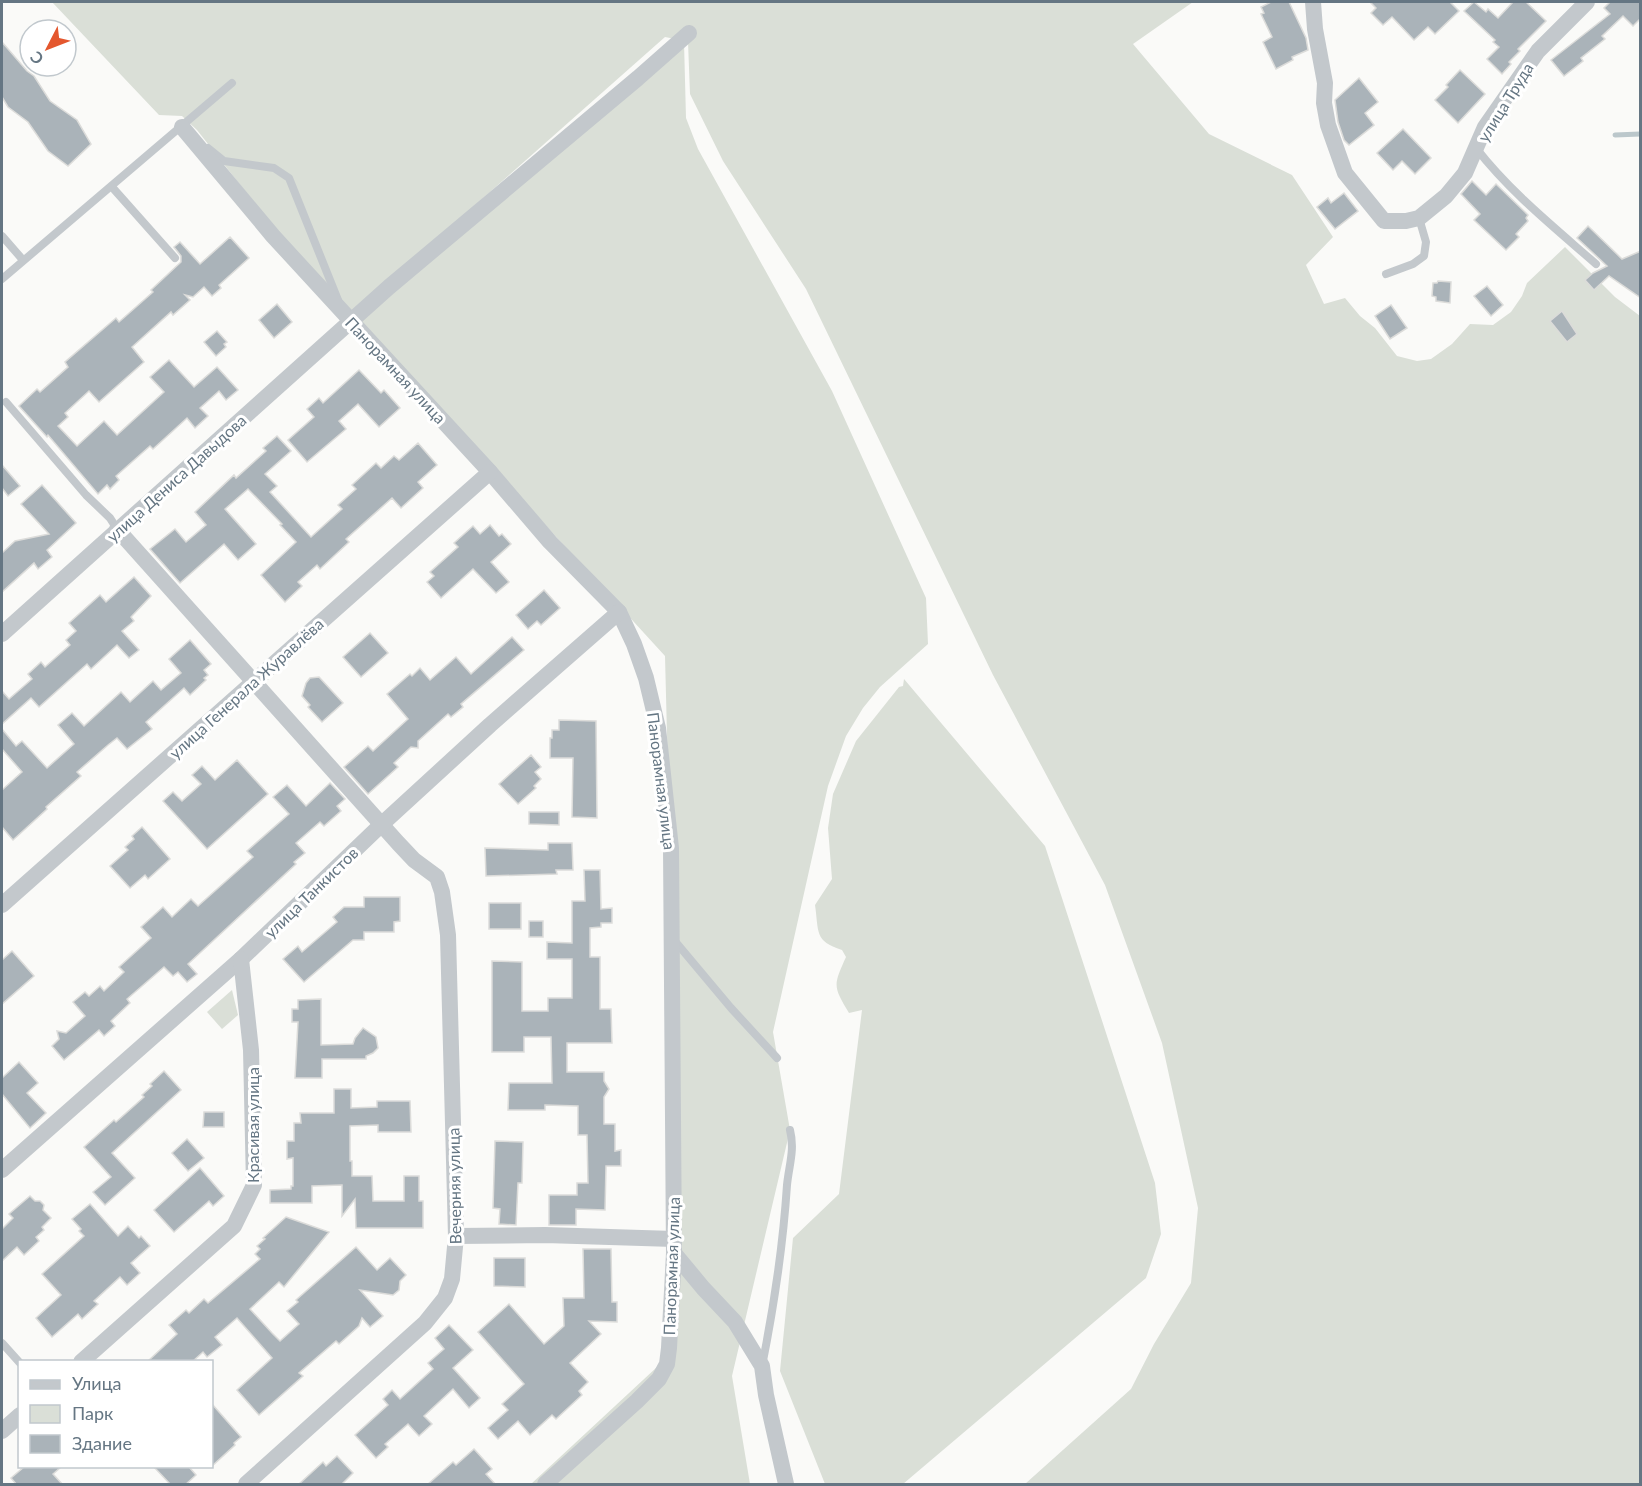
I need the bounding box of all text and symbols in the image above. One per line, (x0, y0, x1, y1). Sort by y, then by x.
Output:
north arrow (18, 18, 78, 78)
text: С (26, 48, 47, 69)
street label: улица Труда (1473, 59, 1537, 145)
street label: Панорамная улица (342, 313, 450, 427)
street label: улица Дениса Давыдова (102, 410, 250, 546)
street label: улица Генерала Журавлёва (165, 614, 327, 762)
street label: Панорамная улица (644, 711, 680, 851)
street label: улица Танкистов (260, 843, 362, 941)
street label: Красивая улица (243, 1067, 262, 1183)
street label: Вечерняя улица (443, 1127, 465, 1245)
street label: Панорамная улица (659, 1196, 683, 1336)
legend (18, 1360, 213, 1468)
text: Улица (72, 1372, 122, 1394)
text: Парк (72, 1402, 114, 1424)
text: Здание (72, 1432, 132, 1454)

